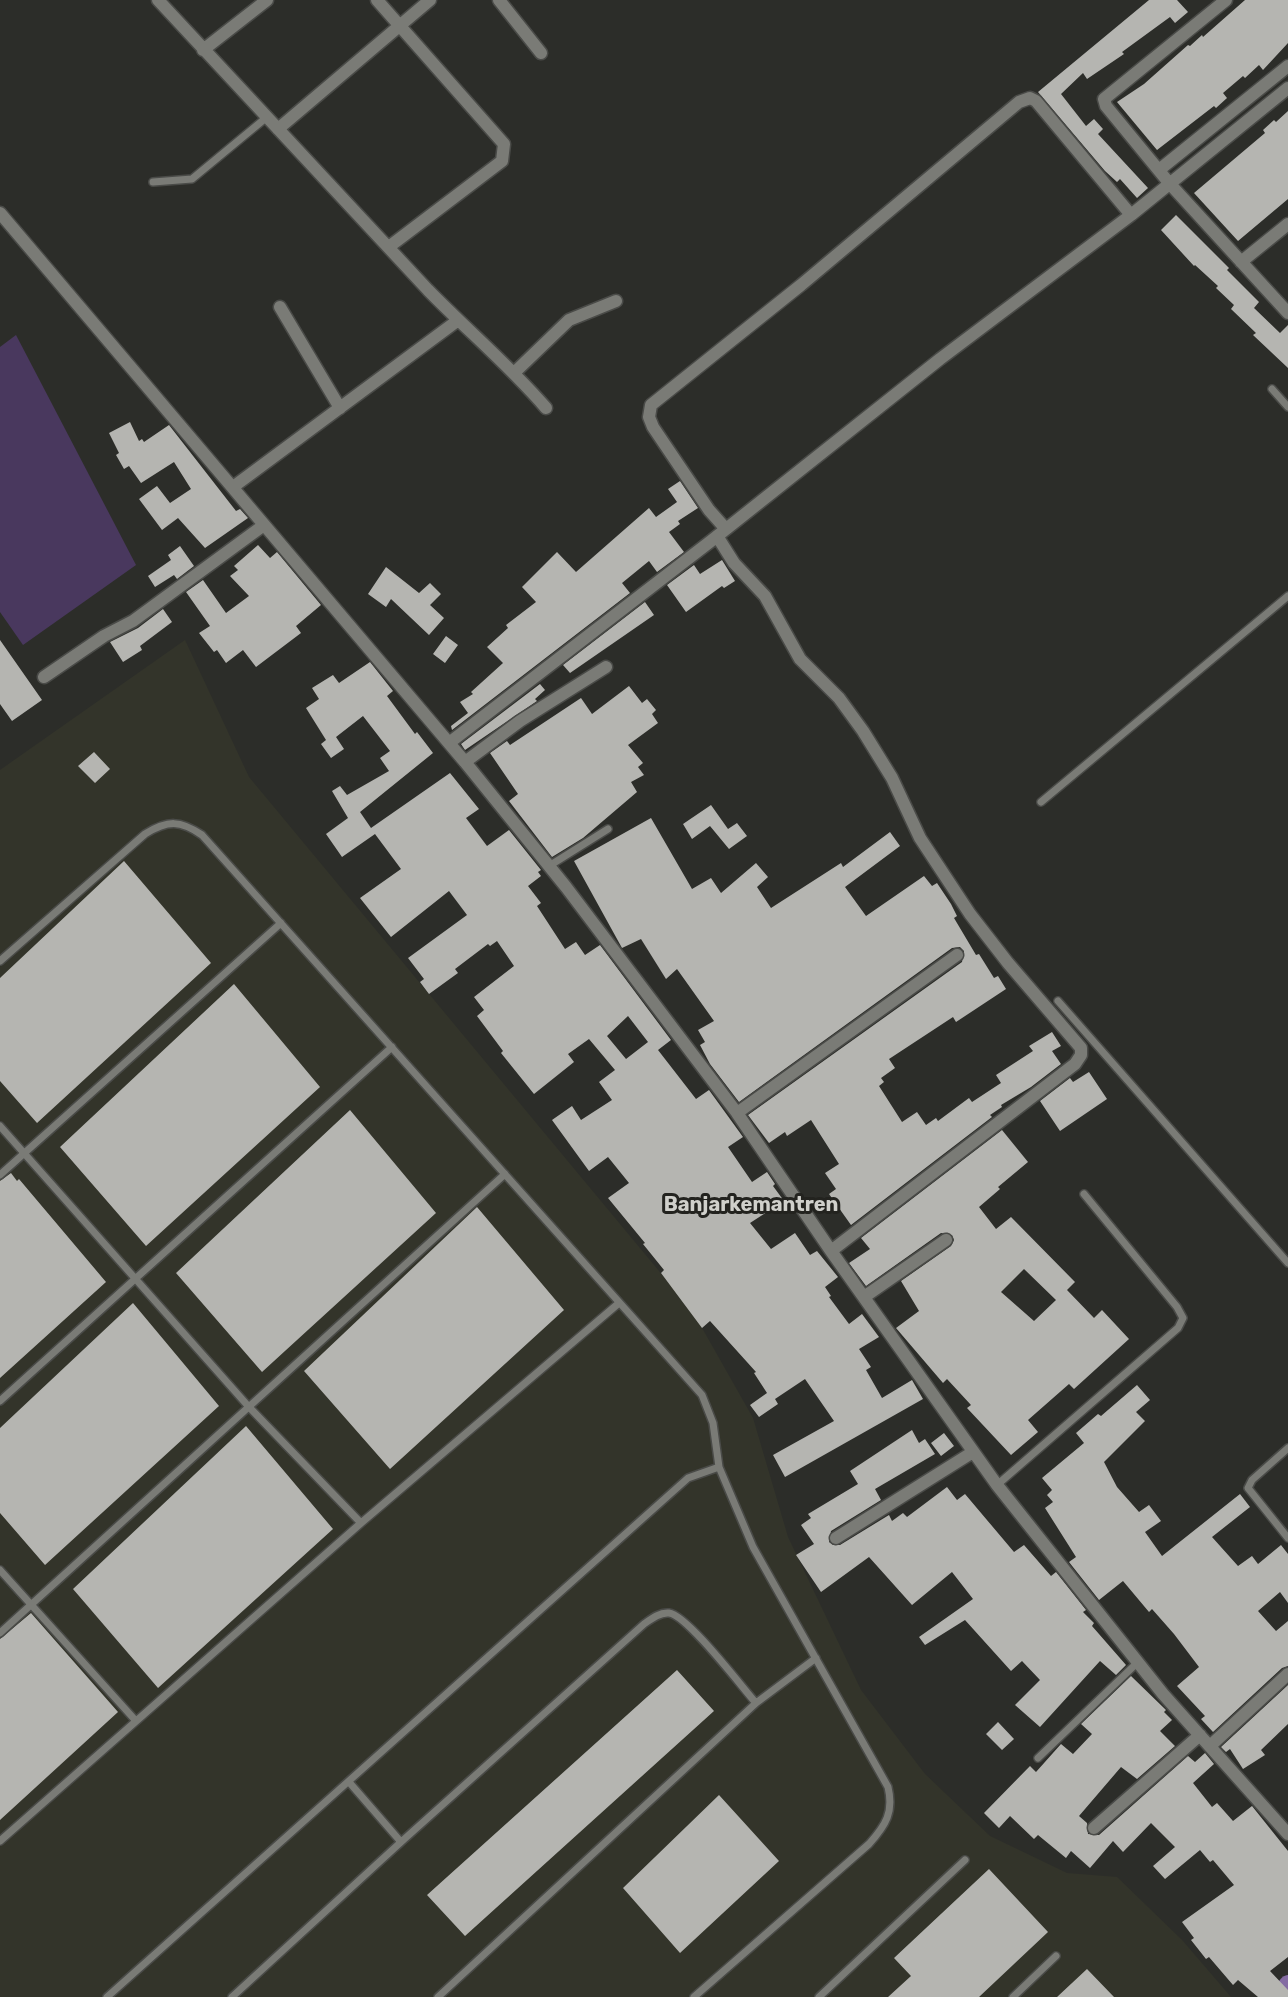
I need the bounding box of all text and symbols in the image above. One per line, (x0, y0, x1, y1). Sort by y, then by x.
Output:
district label: Banjarkemantren (664, 1193, 838, 1217)

